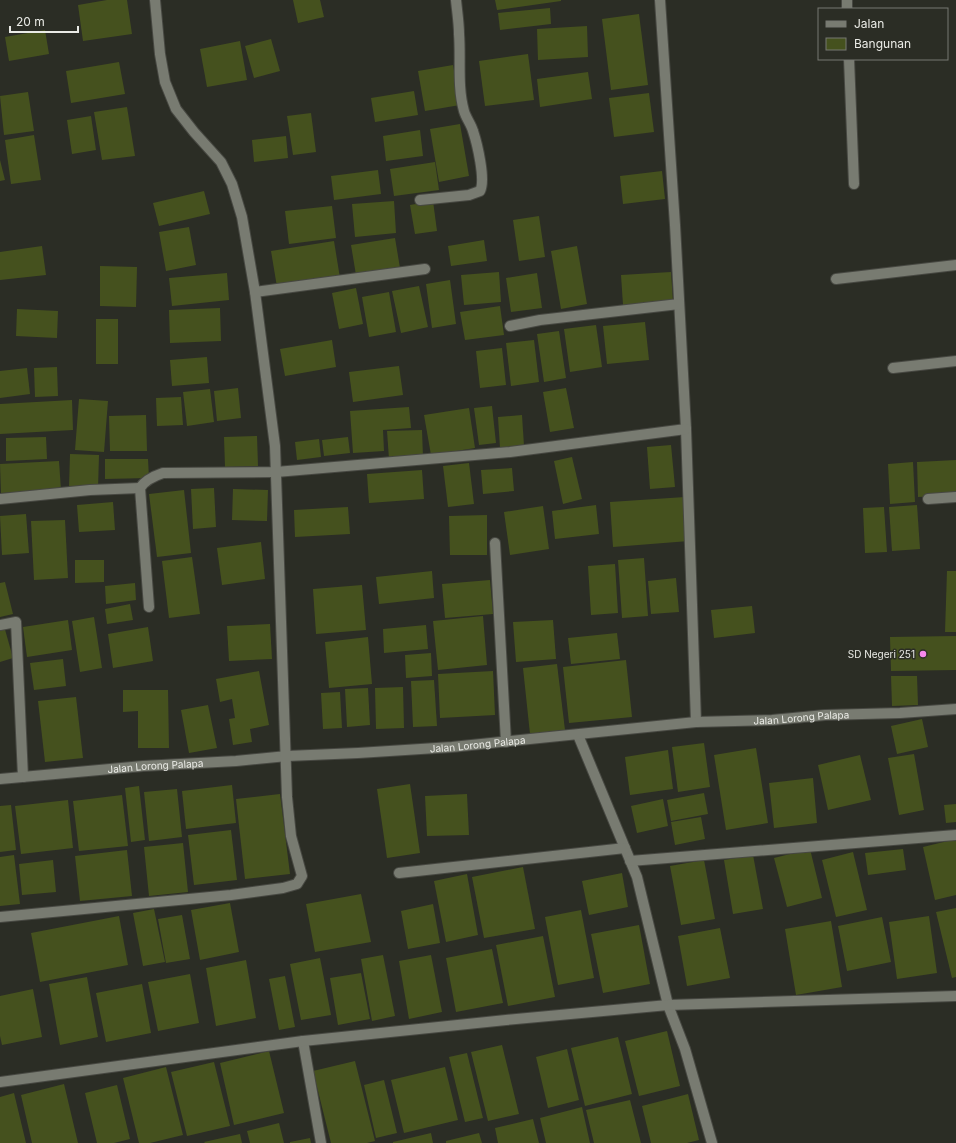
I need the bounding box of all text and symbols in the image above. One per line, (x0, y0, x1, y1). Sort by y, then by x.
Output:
scale bar (10, 8, 78, 34)
legend (818, 8, 948, 60)
text: 20 m (16, 14, 45, 29)
text: Jalan (854, 16, 884, 31)
text: Bangunan (854, 36, 911, 51)
place label: SD Negeri 251 (848, 648, 915, 660)
marker: SD Negeri 251 (918, 649, 928, 659)
street label: Jalan Lorong Palapa (753, 708, 849, 726)
street label: Jalan Lorong Palapa (429, 734, 526, 754)
street label: Jalan Lorong Palapa (107, 757, 204, 775)

